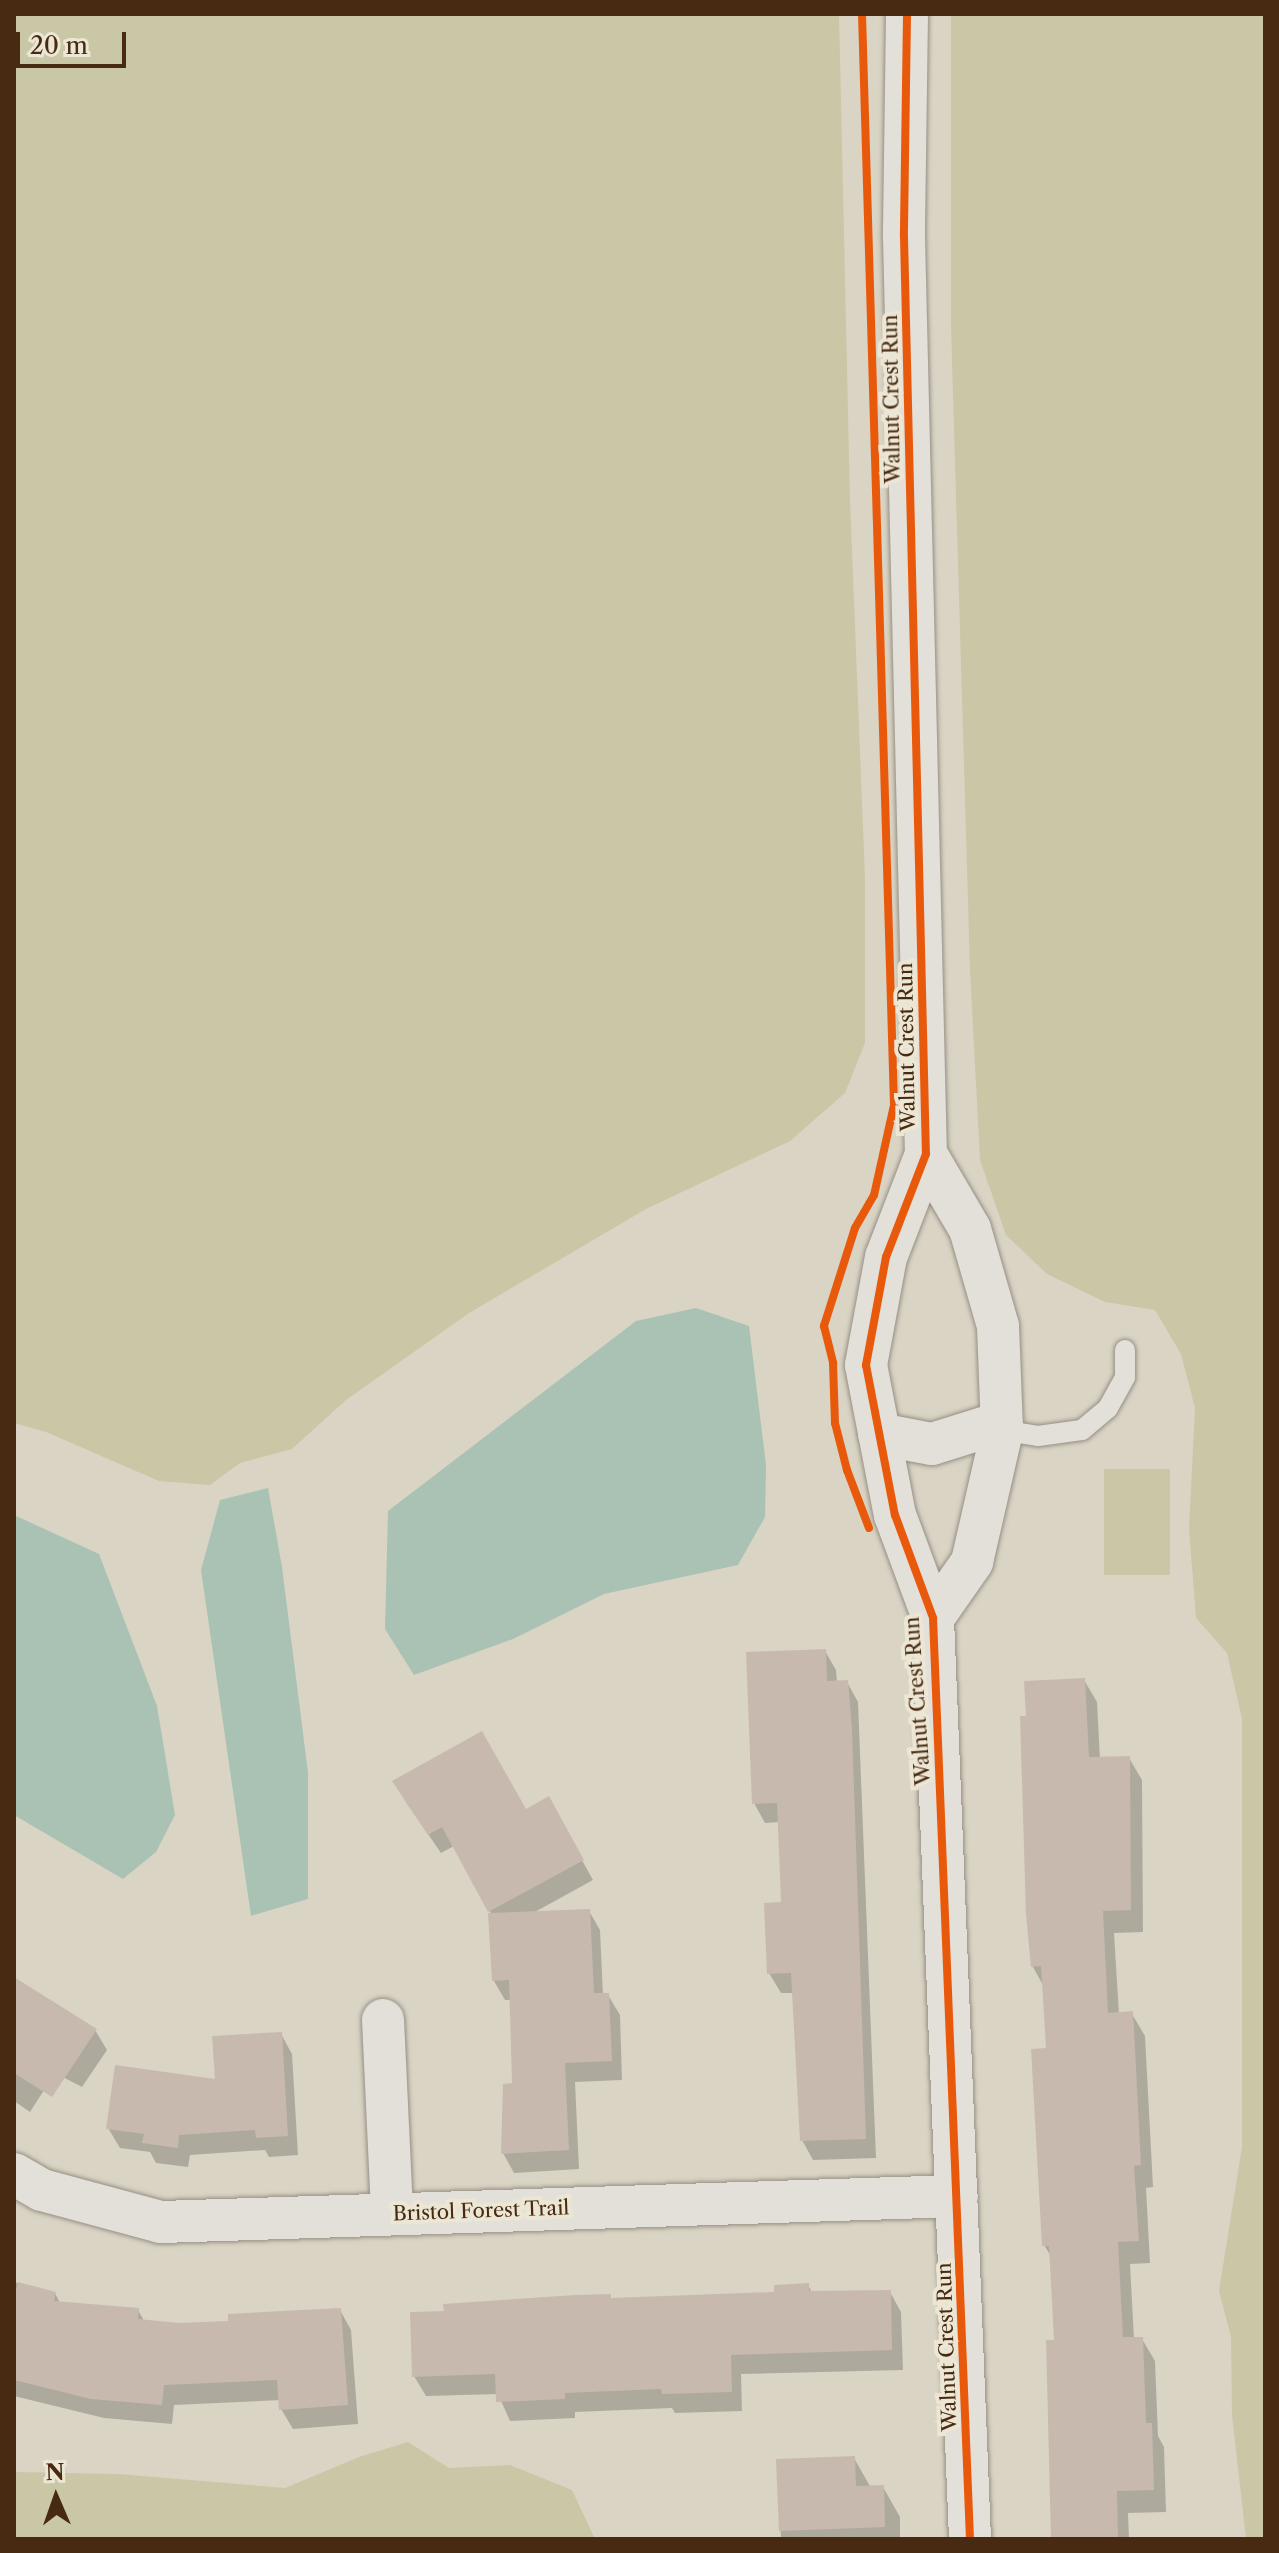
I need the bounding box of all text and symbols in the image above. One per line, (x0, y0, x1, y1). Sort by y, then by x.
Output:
scale bar (20, 16, 130, 66)
text: 20 m (30, 31, 88, 60)
street label: Walnut Crest Run (879, 314, 905, 484)
street label: Walnut Crest Run (894, 962, 920, 1132)
street label: Walnut Crest Run (900, 1616, 936, 1786)
street label: Bristol Forest Trail (392, 2196, 570, 2226)
street label: Walnut Crest Run (932, 2262, 962, 2432)
north arrow (16, 2457, 96, 2537)
text: N (45, 2459, 65, 2486)

